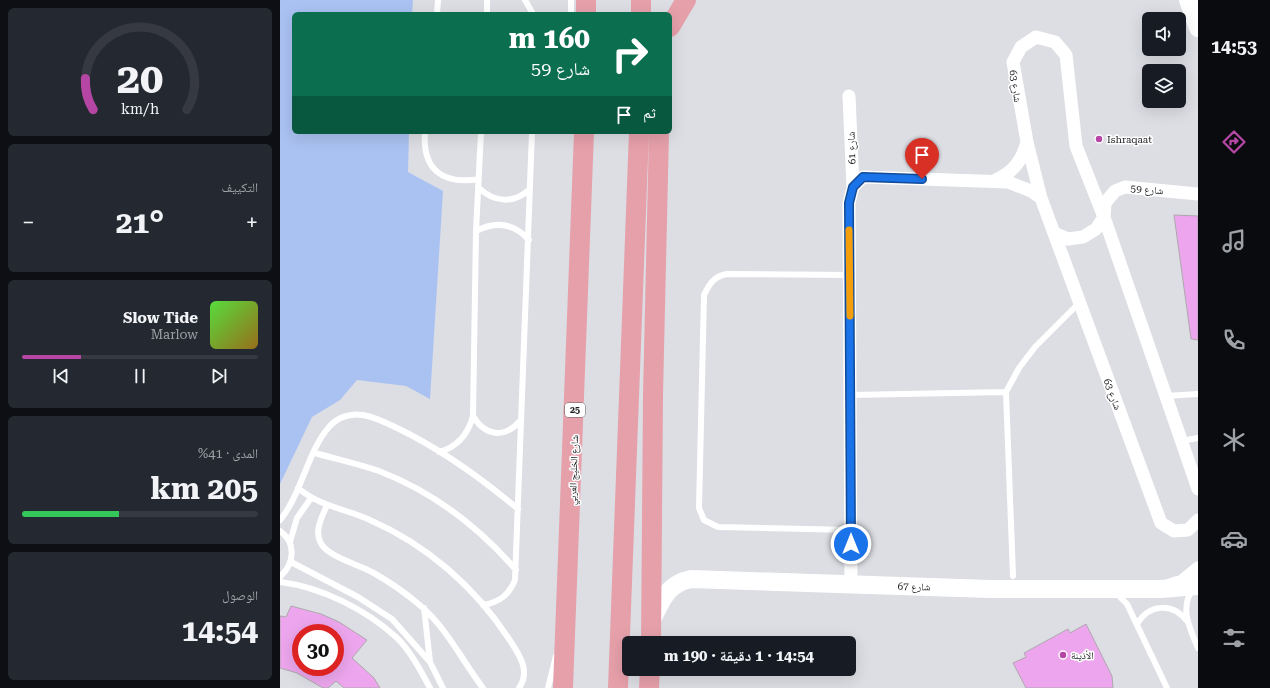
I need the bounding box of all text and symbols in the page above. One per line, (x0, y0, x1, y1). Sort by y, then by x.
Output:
map controls (1142, 12, 1186, 108)
button: sound (1142, 12, 1186, 56)
text: 160 m (509, 22, 590, 55)
icon: right (604, 28, 656, 80)
text: 14:53 (1211, 36, 1257, 57)
text: 20 (117, 54, 163, 103)
text: شارع 59 (531, 58, 590, 79)
button: layers (1142, 64, 1186, 108)
street label: شارع 63 (1007, 69, 1024, 104)
text: km/h (121, 101, 159, 117)
icon: arrive (613, 104, 635, 126)
text: ثم (643, 104, 656, 122)
icon: directions (1220, 128, 1248, 156)
street label: شارع 61 (845, 131, 859, 165)
marker: Ishraqaat (1094, 134, 1104, 144)
place label: Ishraqaat (1107, 134, 1152, 145)
pin (905, 138, 939, 179)
icon: arrive (911, 144, 933, 166)
text: التكييف (222, 180, 258, 195)
street label: شارع 59 (1130, 183, 1164, 197)
text: 21° (116, 205, 164, 240)
text: − (22, 210, 34, 235)
text: + (246, 210, 258, 235)
icon: music (1220, 227, 1248, 255)
text: Slow Tide (123, 309, 198, 327)
icon: phone (1220, 326, 1248, 354)
text: Marlow (151, 327, 198, 342)
icon: previous (50, 365, 72, 387)
icon: pause (129, 365, 151, 387)
icon: next (208, 365, 230, 387)
street label: شارع 63 (1101, 377, 1124, 412)
road number: 25 (565, 403, 585, 417)
icon: climate (1220, 426, 1248, 454)
street label: شارع الخليج العربي (567, 434, 583, 505)
text: المدى · 41% (198, 446, 258, 461)
text: 205 km (150, 471, 258, 506)
position arrow (830, 523, 872, 565)
icon: car (1220, 525, 1248, 553)
street label: شارع 67 (897, 580, 931, 594)
text: الوصول (222, 588, 258, 603)
text: 14:54 (181, 613, 258, 648)
speed limit sign: 30 (292, 624, 344, 676)
icon: filters (1220, 624, 1248, 652)
text: 14:54 · 1 دقيقة · 190 m (664, 647, 814, 665)
marker: الأذينة (1058, 650, 1068, 660)
place label: الأذينة (1071, 650, 1094, 661)

